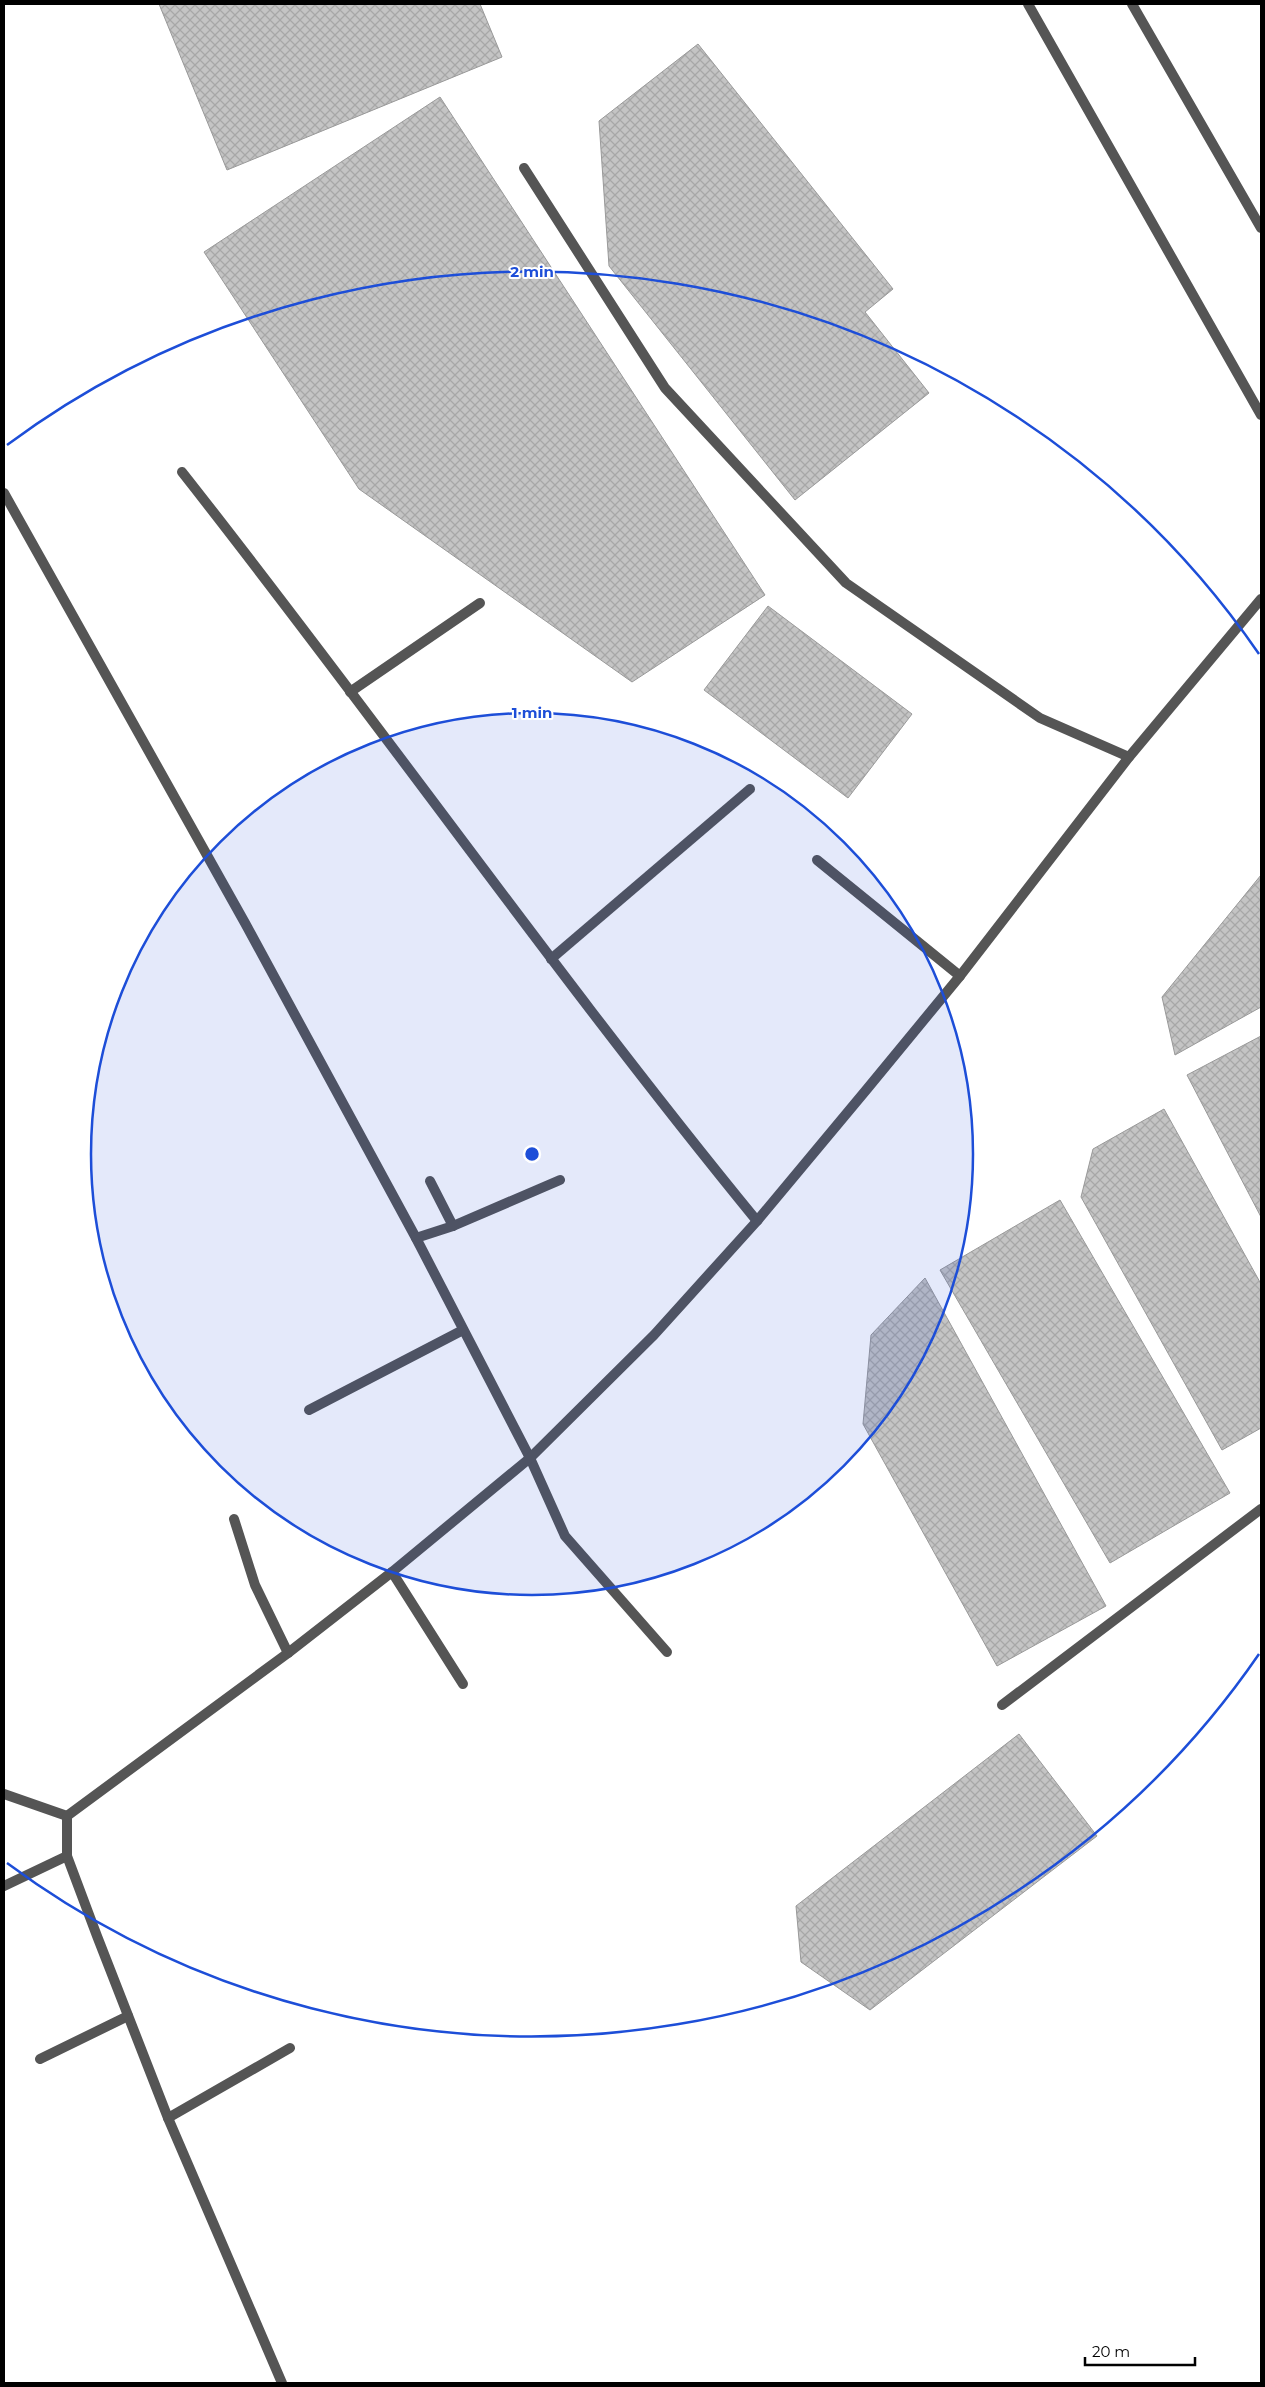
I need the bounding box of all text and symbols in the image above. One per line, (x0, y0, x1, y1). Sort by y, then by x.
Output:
text: 2 min (510, 262, 554, 281)
text: 1 min (512, 703, 552, 722)
centre of rings (523, 1145, 541, 1163)
scale bar (1085, 2334, 1195, 2366)
text: 20 m (1092, 2342, 1130, 2361)

